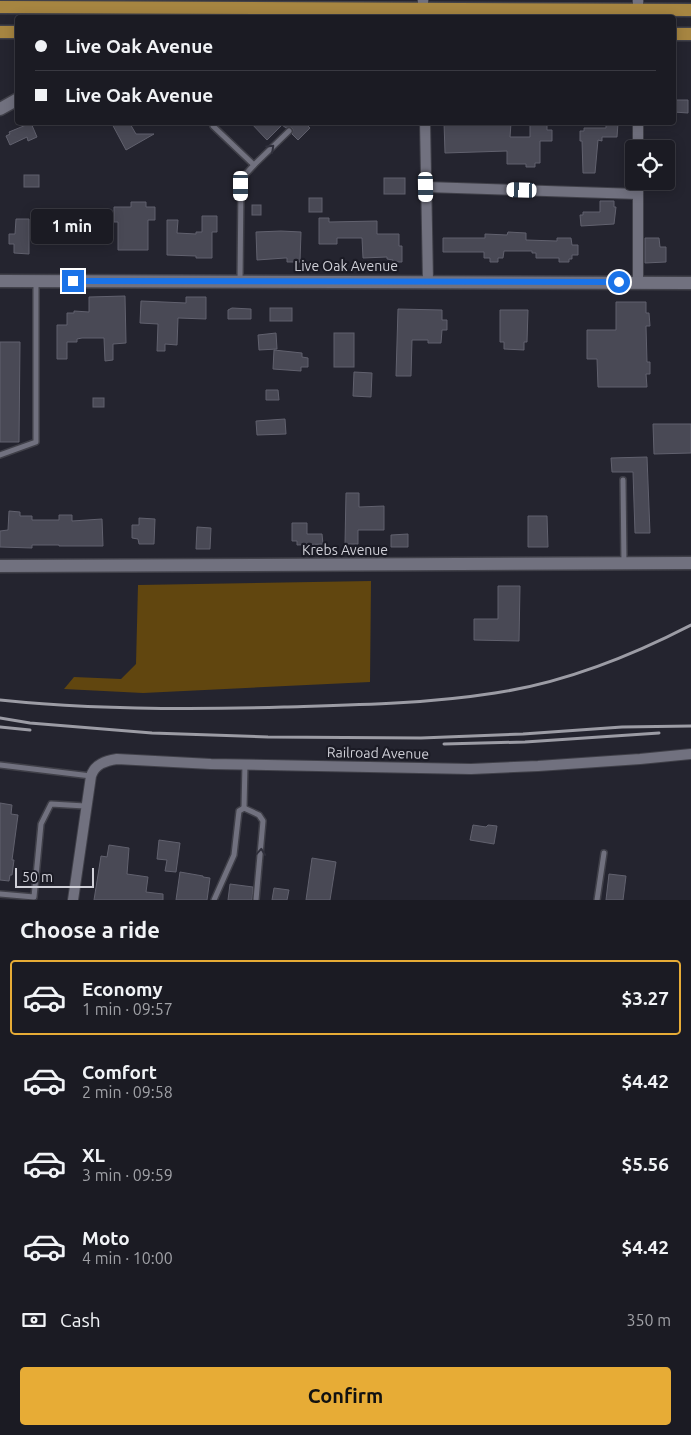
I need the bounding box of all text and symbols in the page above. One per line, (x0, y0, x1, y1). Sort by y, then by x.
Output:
text: Live Oak Avenue (65, 35, 213, 57)
text: Live Oak Avenue (65, 84, 213, 106)
map controls (625, 140, 675, 190)
button: locate (625, 140, 675, 190)
one-way arrow (266, 145, 275, 154)
car (233, 171, 248, 201)
car (418, 172, 433, 202)
car (506, 182, 537, 198)
callout: 1 min (32, 208, 114, 244)
text: 1 min (52, 217, 92, 235)
street label: Live Oak Avenue (294, 258, 398, 274)
route end (62, 270, 84, 292)
route start (608, 271, 630, 293)
street label: Krebs Avenue (302, 542, 388, 558)
street label: Railroad Avenue (327, 744, 429, 762)
one-way arrow (255, 847, 266, 855)
scale bar (15, 865, 94, 888)
text: 50 m (22, 869, 53, 885)
text: Choose a ride (20, 917, 160, 942)
icon: car (22, 975, 67, 1020)
text: Economy (82, 978, 163, 1000)
text: $3.27 (621, 987, 669, 1009)
text: 1 min · 09:57 (82, 1000, 173, 1018)
icon: car (22, 1058, 67, 1103)
text: Comfort (82, 1061, 157, 1083)
text: $4.42 (621, 1070, 669, 1092)
text: 2 min · 09:58 (82, 1083, 173, 1101)
icon: car (22, 1141, 67, 1186)
text: XL (82, 1144, 105, 1166)
text: $5.56 (621, 1153, 669, 1175)
text: 3 min · 09:59 (82, 1166, 173, 1184)
icon: car (22, 1224, 67, 1269)
text: Moto (82, 1227, 130, 1249)
text: $4.42 (621, 1236, 669, 1258)
text: 4 min · 10:00 (82, 1249, 173, 1267)
icon: cash (20, 1306, 48, 1334)
text: Cash (60, 1309, 101, 1331)
text: 350 m (626, 1311, 671, 1329)
button: Confirm (20, 1367, 671, 1425)

